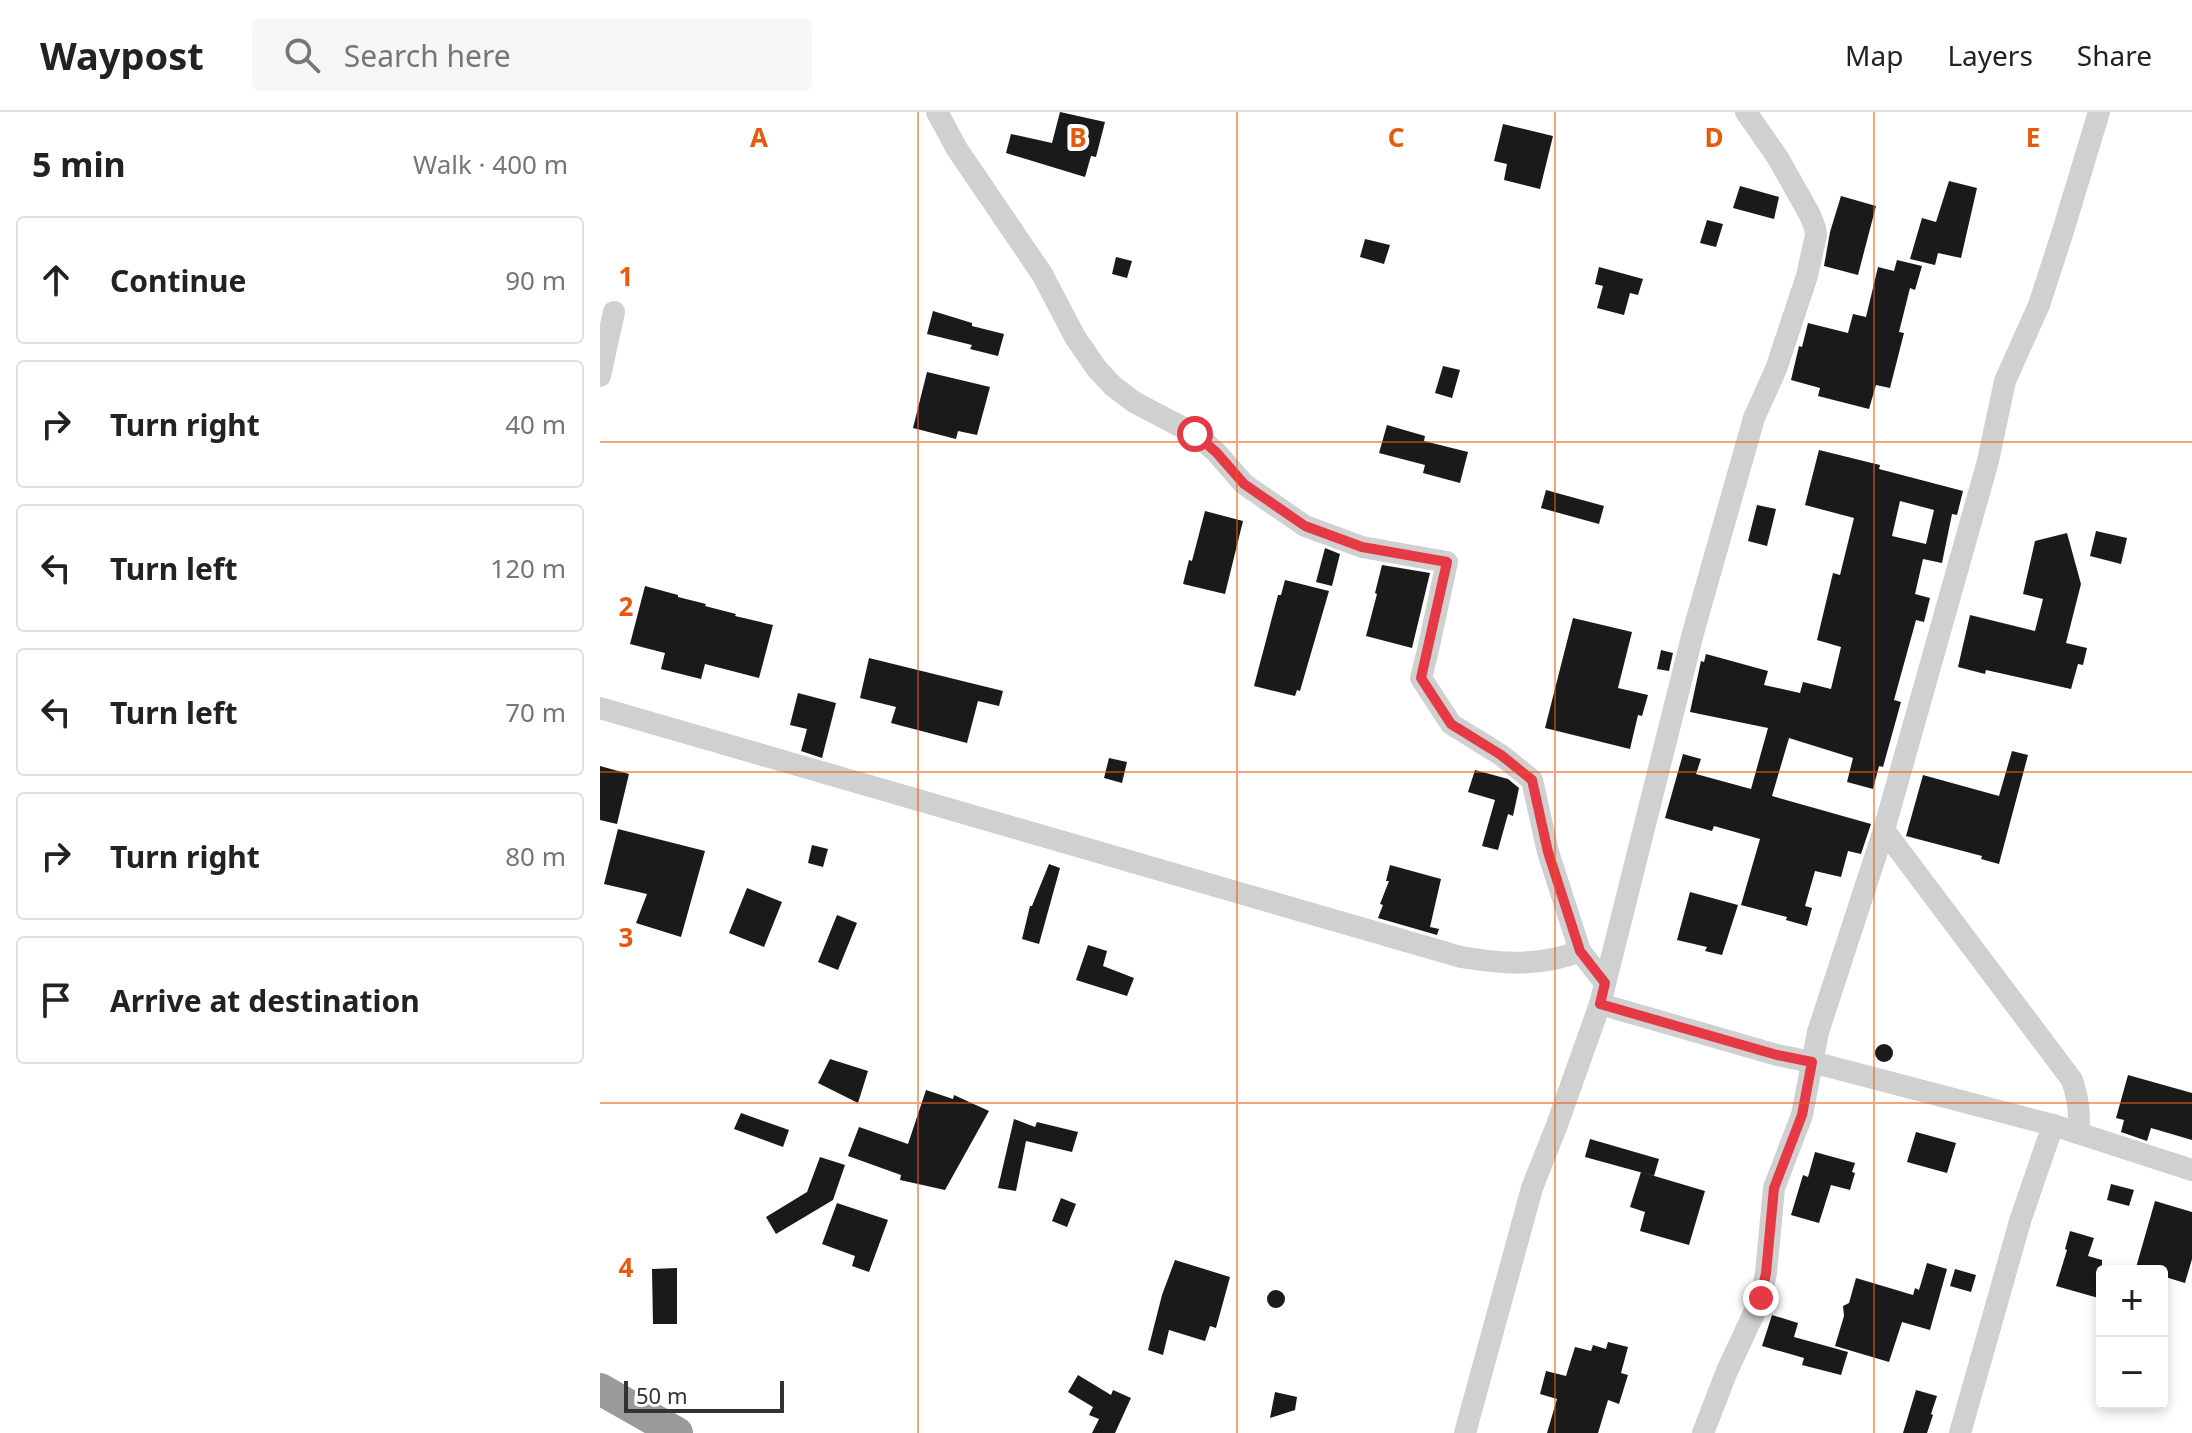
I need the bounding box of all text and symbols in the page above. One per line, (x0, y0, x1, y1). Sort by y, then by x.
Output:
search box (252, 19, 812, 91)
text: Waypost (40, 29, 204, 81)
icon: search (280, 33, 324, 77)
text: Search here (344, 35, 511, 76)
text: Map (1845, 36, 1903, 74)
text: Layers (1947, 36, 2033, 74)
text: Share (2077, 36, 2152, 74)
text: A (750, 119, 768, 155)
text: B (1069, 119, 1087, 155)
text: C (1388, 119, 1404, 155)
text: D (1704, 119, 1724, 155)
text: E (2026, 119, 2040, 155)
text: 5 min (32, 141, 126, 187)
text: Walk · 400 m (413, 146, 568, 182)
icon: ahead (34, 258, 78, 302)
text: 1 (619, 258, 633, 294)
text: Continue (110, 260, 246, 301)
text: 90 m (505, 262, 566, 298)
icon: right (34, 402, 78, 446)
text: Turn right (110, 404, 260, 445)
text: 40 m (505, 406, 566, 442)
route start (1177, 416, 1213, 452)
icon: left (34, 546, 78, 590)
text: Turn left (110, 548, 238, 589)
text: 120 m (490, 550, 566, 586)
text: 2 (619, 588, 634, 624)
icon: left (34, 690, 78, 734)
text: Turn left (110, 692, 238, 733)
text: 70 m (505, 694, 566, 730)
icon: right (34, 834, 78, 878)
text: Turn right (110, 836, 260, 877)
text: 80 m (505, 838, 566, 874)
text: 3 (619, 919, 633, 955)
icon: arrive (34, 978, 78, 1022)
text: Arrive at destination (110, 980, 420, 1021)
text: 4 (619, 1249, 634, 1285)
map controls (2096, 1265, 2168, 1409)
button: + (2096, 1265, 2168, 1337)
route end (1743, 1280, 1779, 1316)
button: − (2096, 1337, 2168, 1409)
scale bar (624, 1377, 784, 1413)
text: 50 m (636, 1380, 687, 1410)

